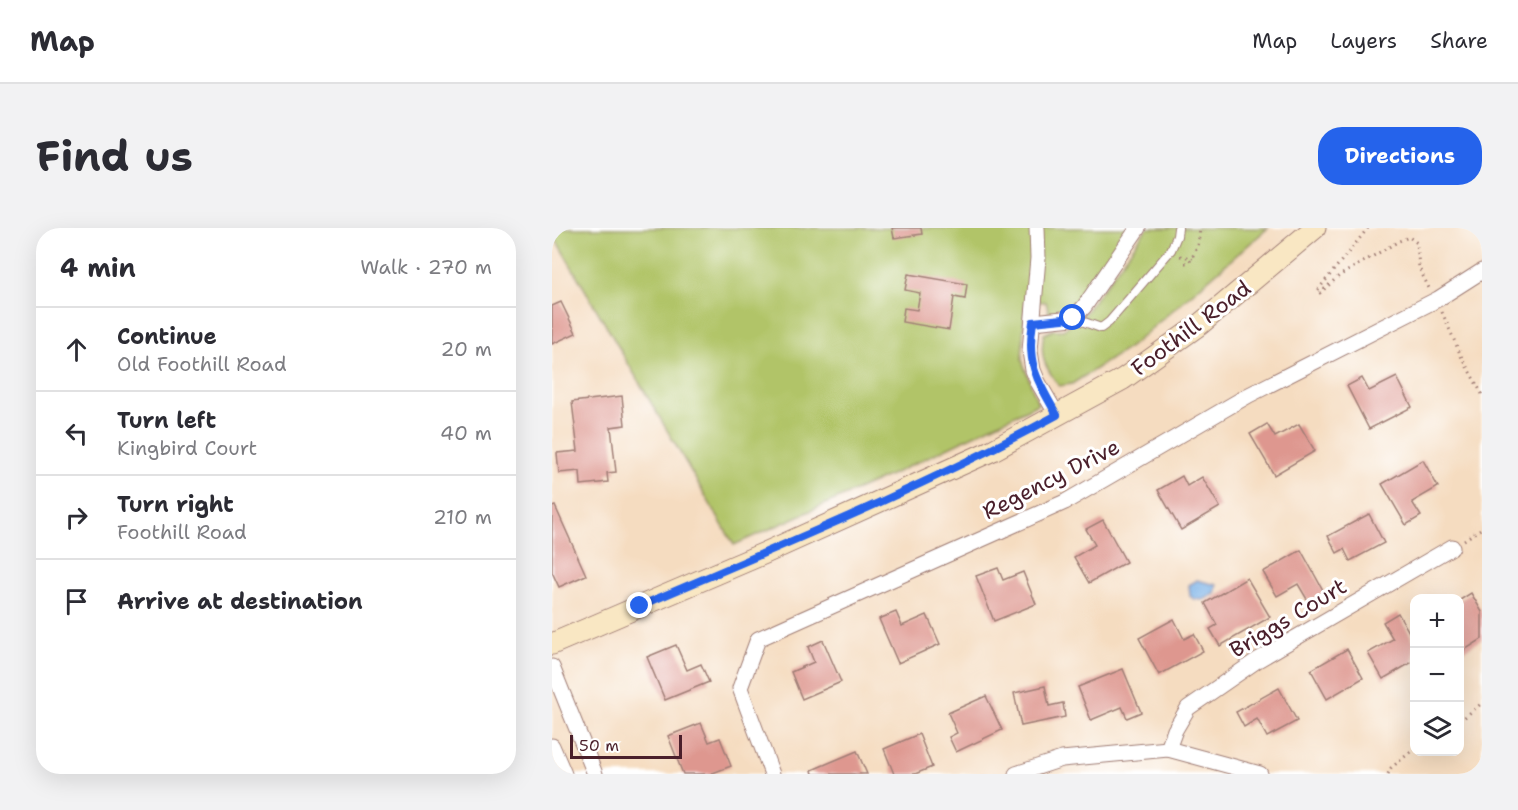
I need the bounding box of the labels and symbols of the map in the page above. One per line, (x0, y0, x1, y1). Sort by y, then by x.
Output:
street label: Foothill Road (1125, 273, 1257, 383)
route start (1059, 304, 1085, 330)
street label: Regency Drive (977, 432, 1125, 526)
street label: Briggs Court (1224, 572, 1352, 664)
route end (626, 592, 652, 618)
scale bar (570, 732, 682, 760)

